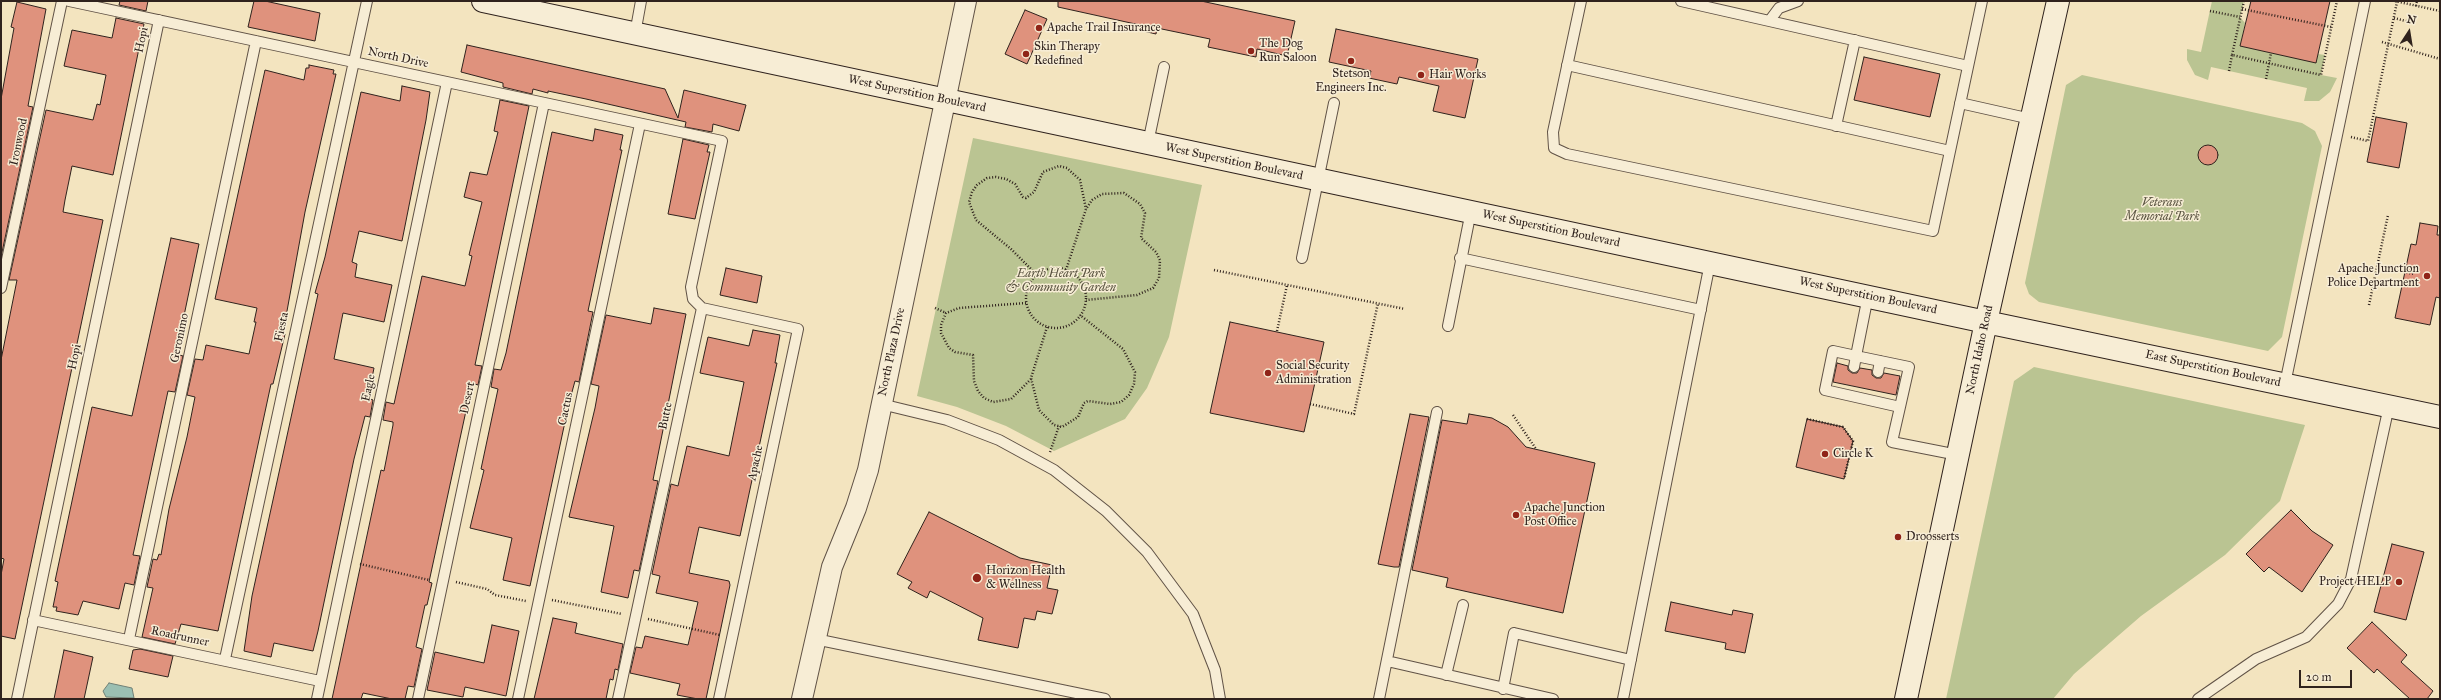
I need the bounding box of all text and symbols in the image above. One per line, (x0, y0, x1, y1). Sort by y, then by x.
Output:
north arrow (2389, 12, 2429, 52)
text: N (2406, 12, 2418, 27)
place label: Apache Trail Insurance (1047, 21, 1161, 35)
marker: Apache Trail Insurance (1034, 23, 1044, 33)
street label: Hopi (132, 26, 152, 54)
place label: The Dog Run Saloon (1259, 37, 1317, 65)
place label: Skin Therapy Redefined (1034, 40, 1100, 68)
street label: North Drive (366, 45, 430, 71)
marker: The Dog Run Saloon (1246, 46, 1256, 56)
marker: Skin Therapy Redefined (1021, 49, 1031, 59)
marker: Stetson Engineers Inc. (1346, 56, 1356, 66)
place label: Stetson Engineers Inc. (1315, 67, 1387, 95)
place label: Hair Works (1429, 68, 1486, 82)
marker: Hair Works (1416, 70, 1426, 80)
street label: West Superstition Boulevard (847, 72, 987, 116)
street label: Ironwood (7, 117, 31, 167)
street label: West Superstition Boulevard (1164, 140, 1304, 184)
park label: Veterans Memorial Park (2124, 196, 2200, 224)
street label: West Superstition Boulevard (1481, 207, 1621, 251)
place label: Apache Junction Police Department (2327, 262, 2419, 290)
park label: Earth Heart Park & Community Garden (1006, 267, 1116, 295)
marker: Apache Junction Police Department (2422, 271, 2432, 281)
street label: West Superstition Boulevard (1798, 274, 1938, 318)
street label: North Idaho Road (1963, 304, 1997, 396)
street label: North Plaza Drive (876, 306, 908, 398)
street label: Fiesta (272, 311, 292, 343)
street label: Geronimo (168, 312, 192, 364)
street label: Hopi (65, 343, 85, 371)
street label: East Superstition Boulevard (2144, 348, 2282, 390)
place label: Social Security Administration (1276, 359, 1352, 387)
marker: Social Security Administration (1263, 368, 1273, 378)
street label: Eagle (359, 373, 379, 403)
street label: Desert (458, 381, 478, 415)
street label: Cactus (555, 391, 577, 427)
street label: Butte (656, 401, 676, 431)
street label: Apache (745, 444, 767, 482)
place label: Circle K (1833, 447, 1873, 461)
marker: Circle K (1820, 449, 1830, 459)
place label: Apache Junction Post Office (1524, 501, 1605, 529)
marker: Apache Junction Post Office (1511, 510, 1521, 520)
place label: Droosserts (1906, 530, 1959, 544)
marker: Droosserts (1893, 532, 1903, 542)
place label: Horizon Health & Wellness (986, 564, 1065, 592)
marker: Horizon Health & Wellness (971, 572, 983, 584)
place label: Project HELP (2319, 575, 2391, 589)
marker: Project HELP (2394, 577, 2404, 587)
street label: Roadrunner (150, 624, 210, 650)
scale bar (2301, 662, 2354, 688)
text: 20 m (2306, 670, 2332, 684)

